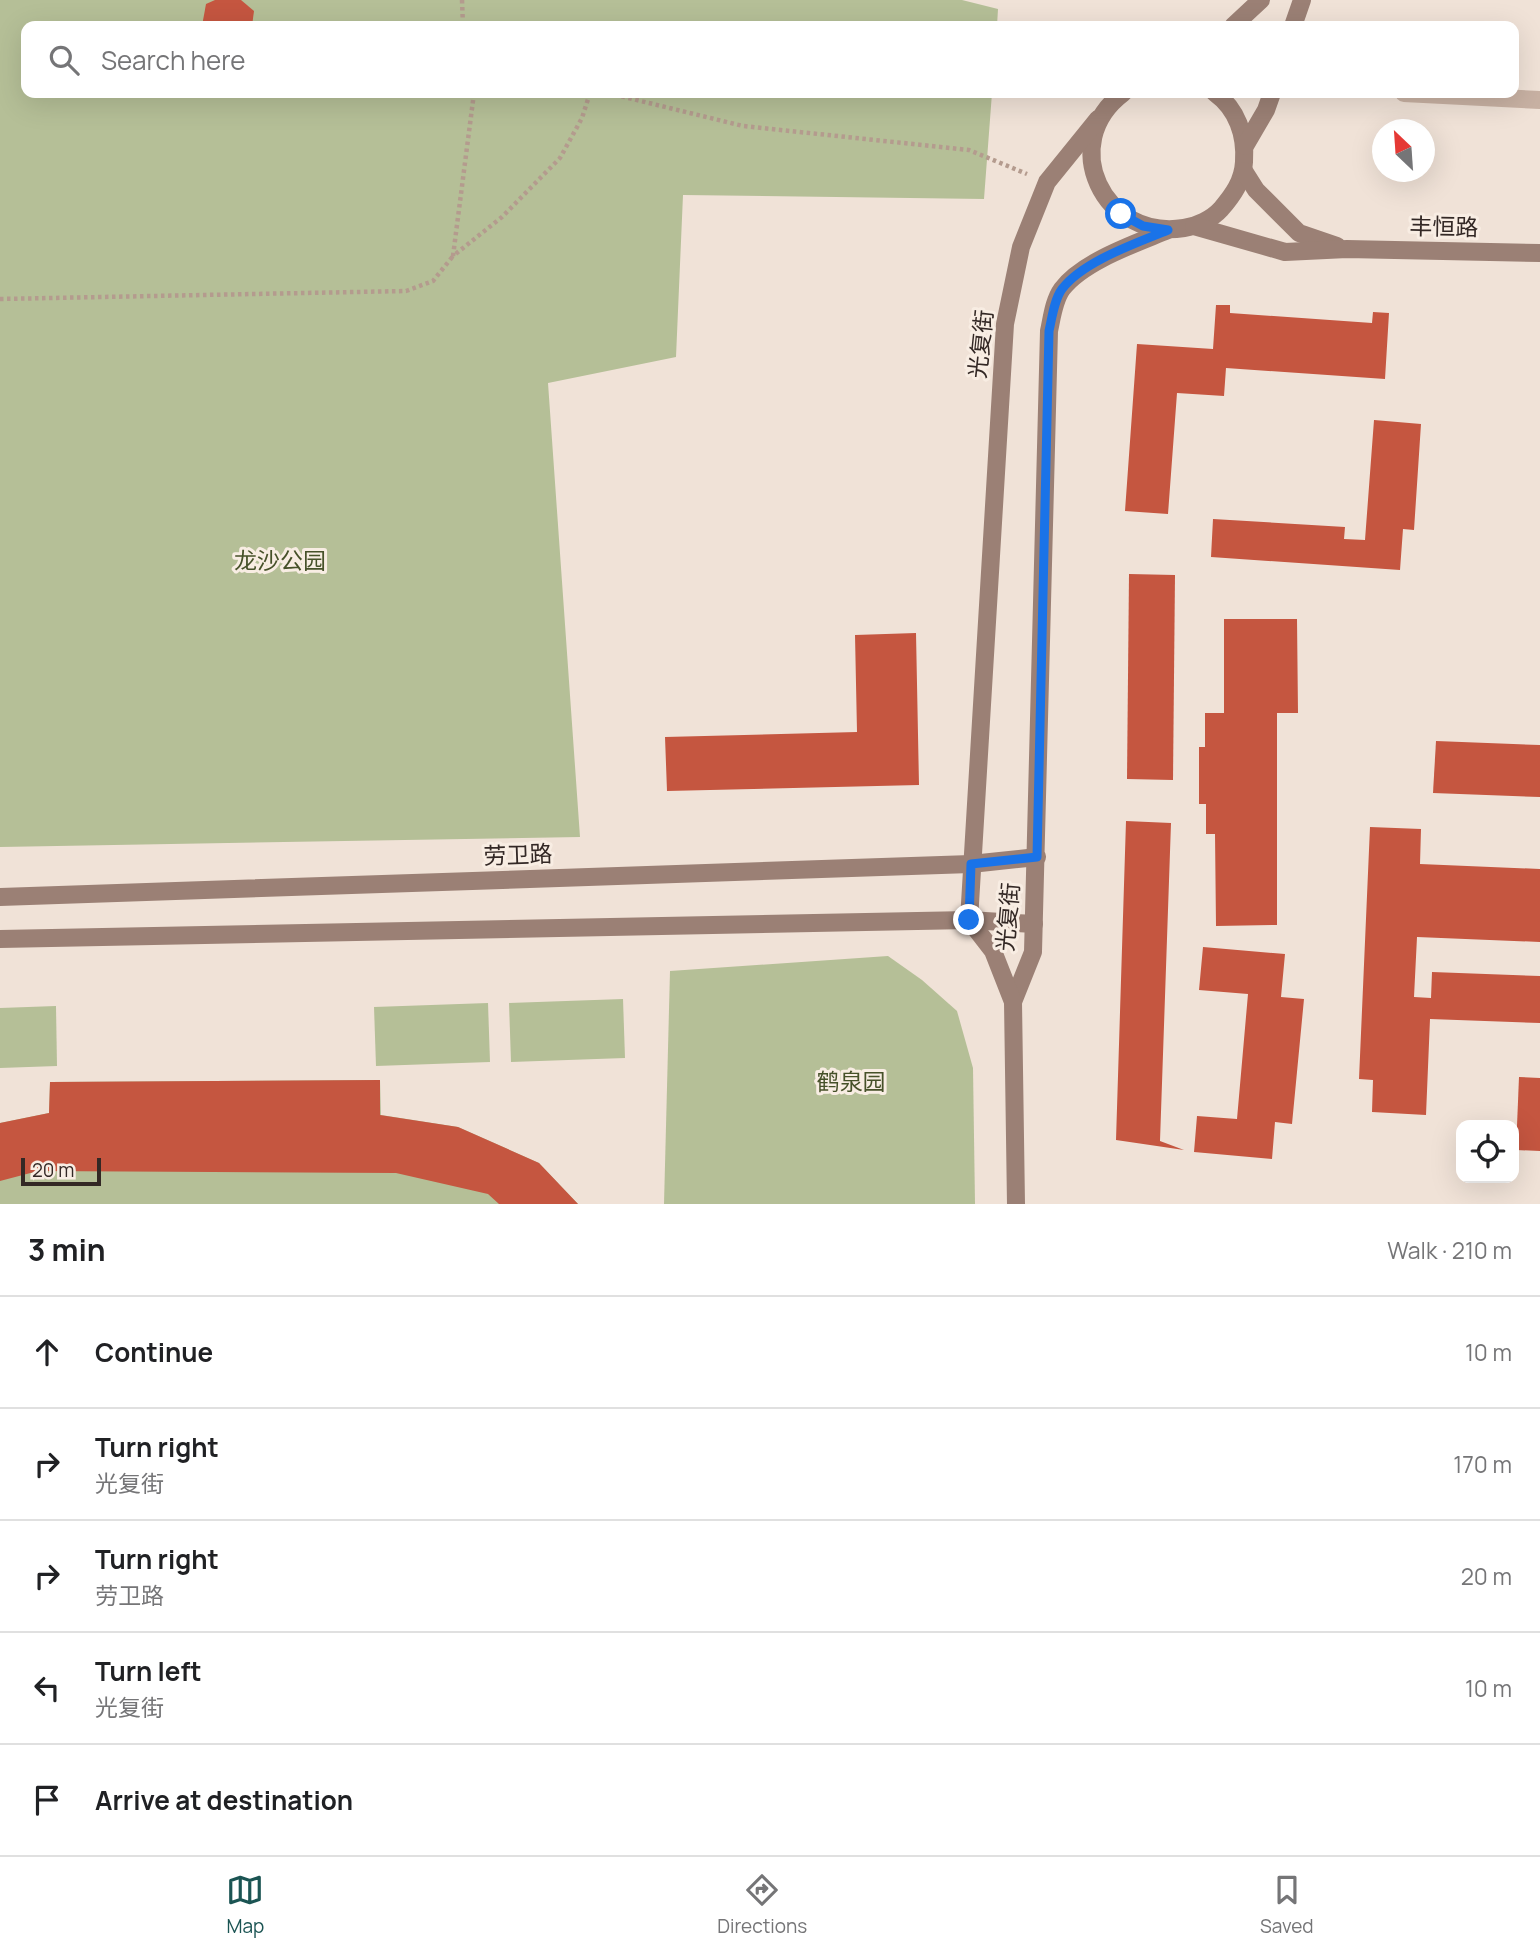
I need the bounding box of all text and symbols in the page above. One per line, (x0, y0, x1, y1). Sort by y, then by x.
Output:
search box (21, 21, 1519, 98)
icon: search (45, 41, 83, 79)
text: Search here (101, 42, 246, 78)
north arrow (1372, 119, 1435, 182)
route start (1105, 198, 1136, 229)
street label: 丰恒路 (1409, 209, 1479, 243)
street label: 光复街 (960, 308, 1000, 380)
park label: 龙沙公园 (234, 544, 326, 576)
street label: 劳卫路 (483, 837, 553, 871)
street label: 光复街 (988, 881, 1026, 953)
route end (953, 904, 984, 935)
park label: 鹤泉园 (817, 1065, 886, 1097)
map controls (1456, 1120, 1519, 1183)
button: locate (1456, 1120, 1519, 1183)
scale bar (21, 1155, 102, 1187)
text: 20 m (32, 1157, 74, 1183)
text: 3 min (28, 1229, 106, 1270)
text: Walk · 210 m (1387, 1234, 1512, 1266)
icon: ahead (28, 1333, 66, 1371)
text: Continue (95, 1334, 213, 1370)
text: 10 m (1465, 1336, 1512, 1368)
text: Turn right (95, 1429, 219, 1465)
icon: right (28, 1445, 66, 1483)
text: 170 m (1453, 1448, 1512, 1480)
text: 光复街 (95, 1467, 164, 1499)
text: Turn right (95, 1541, 219, 1577)
icon: right (28, 1557, 66, 1595)
text: 20 m (1461, 1560, 1512, 1592)
text: 劳卫路 (95, 1579, 164, 1611)
text: Turn left (95, 1653, 202, 1689)
icon: left (28, 1669, 66, 1707)
text: 10 m (1465, 1672, 1512, 1704)
text: 光复街 (95, 1691, 164, 1723)
icon: arrive (28, 1781, 66, 1819)
text: Arrive at destination (95, 1782, 353, 1818)
tab: Map (226, 1871, 264, 1939)
tab: Directions (717, 1871, 807, 1939)
tab: Saved (1260, 1871, 1314, 1939)

